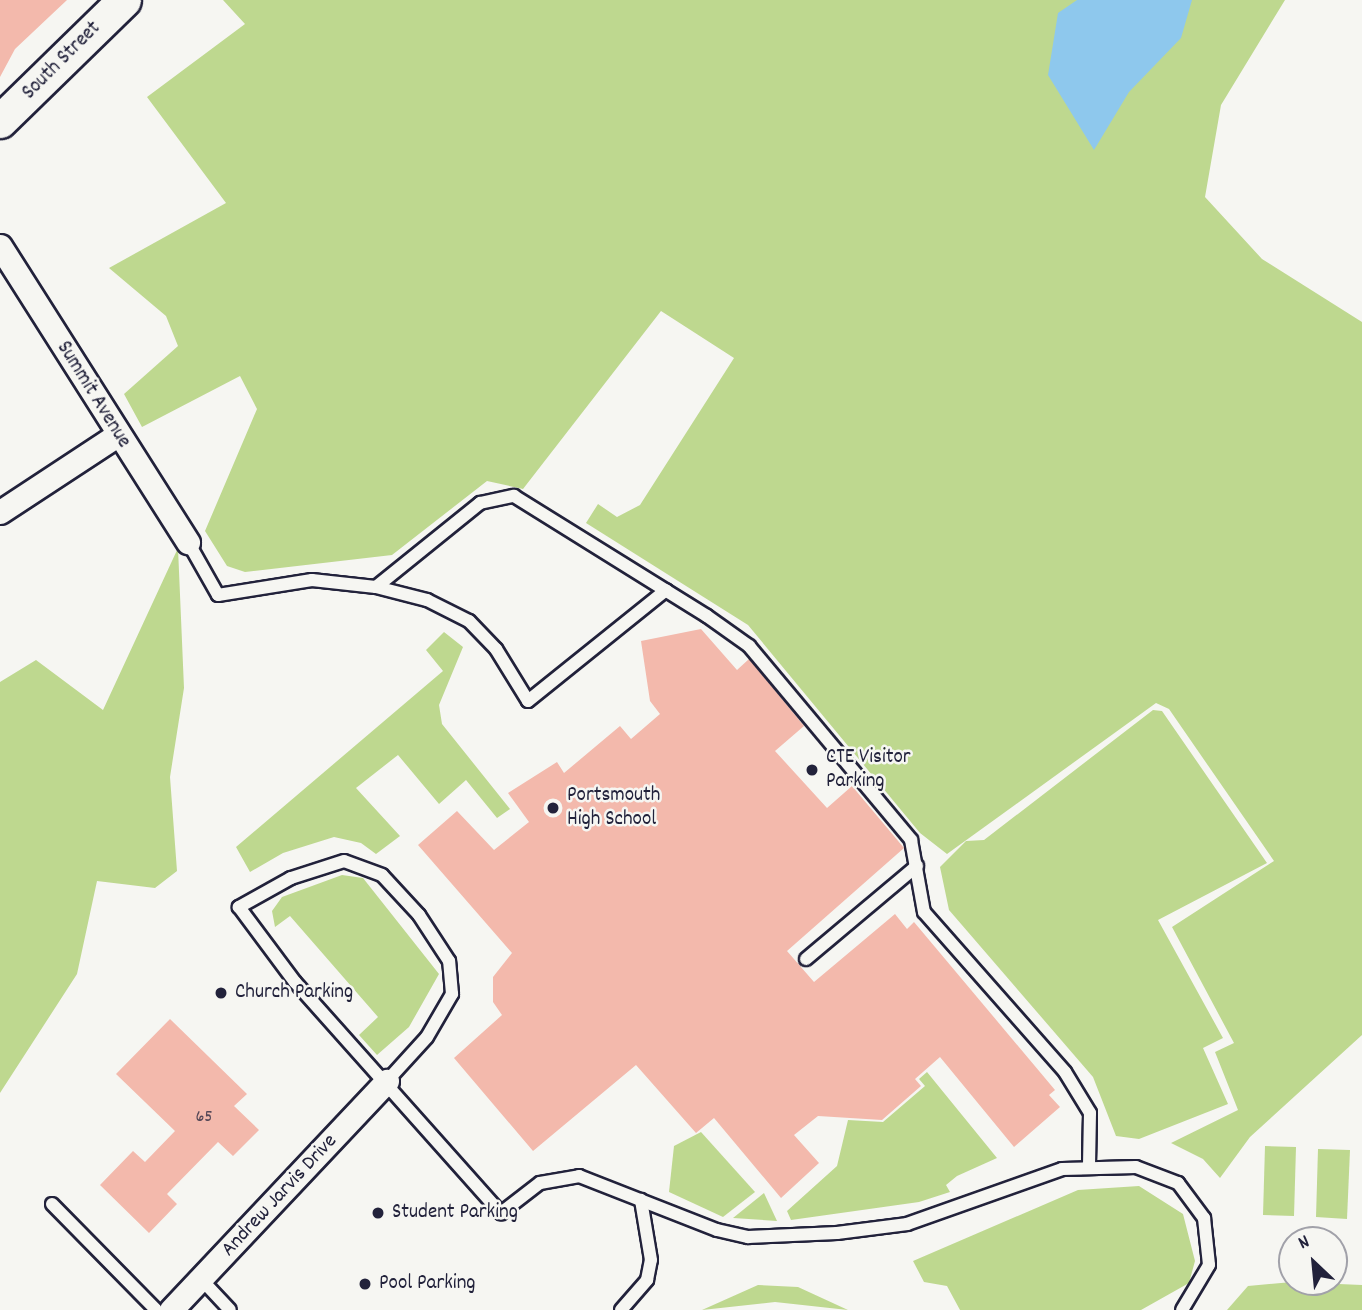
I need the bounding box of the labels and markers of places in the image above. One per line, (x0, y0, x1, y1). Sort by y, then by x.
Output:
place label: CTE Visitor Parking (826, 745, 911, 795)
marker: CTE Visitor Parking (804, 762, 820, 778)
place label: Portsmouth High School (567, 783, 660, 833)
marker: Portsmouth High School (545, 800, 561, 816)
place label: Church Parking (235, 980, 353, 1006)
marker: Church Parking (213, 985, 229, 1001)
place label: Student Parking (392, 1200, 518, 1226)
marker: Student Parking (370, 1205, 386, 1221)
place label: Pool Parking (379, 1271, 476, 1297)
marker: Pool Parking (357, 1276, 373, 1292)

